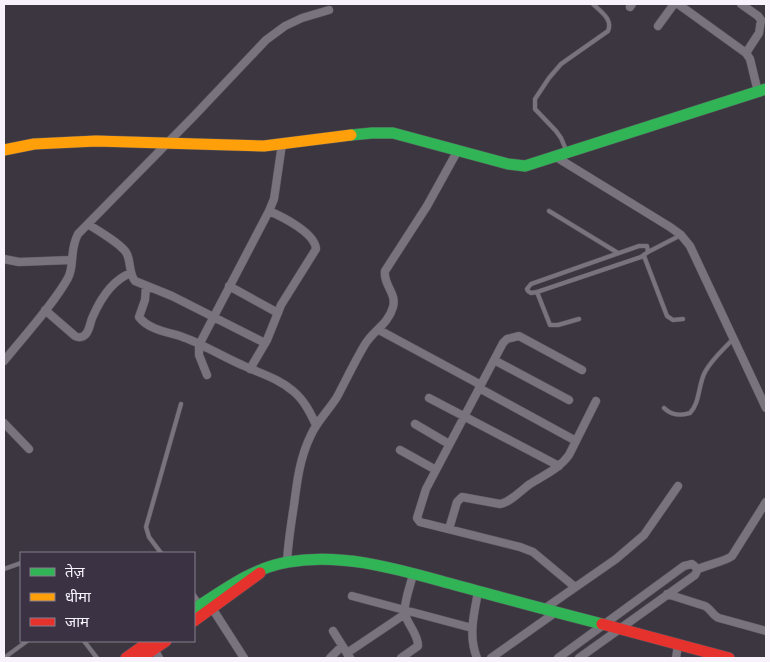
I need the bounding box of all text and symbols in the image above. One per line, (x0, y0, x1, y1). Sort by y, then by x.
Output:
legend (20, 552, 195, 642)
text: तेज़ (65, 563, 86, 581)
text: धीमा (65, 588, 92, 606)
text: जाम (65, 613, 90, 631)

